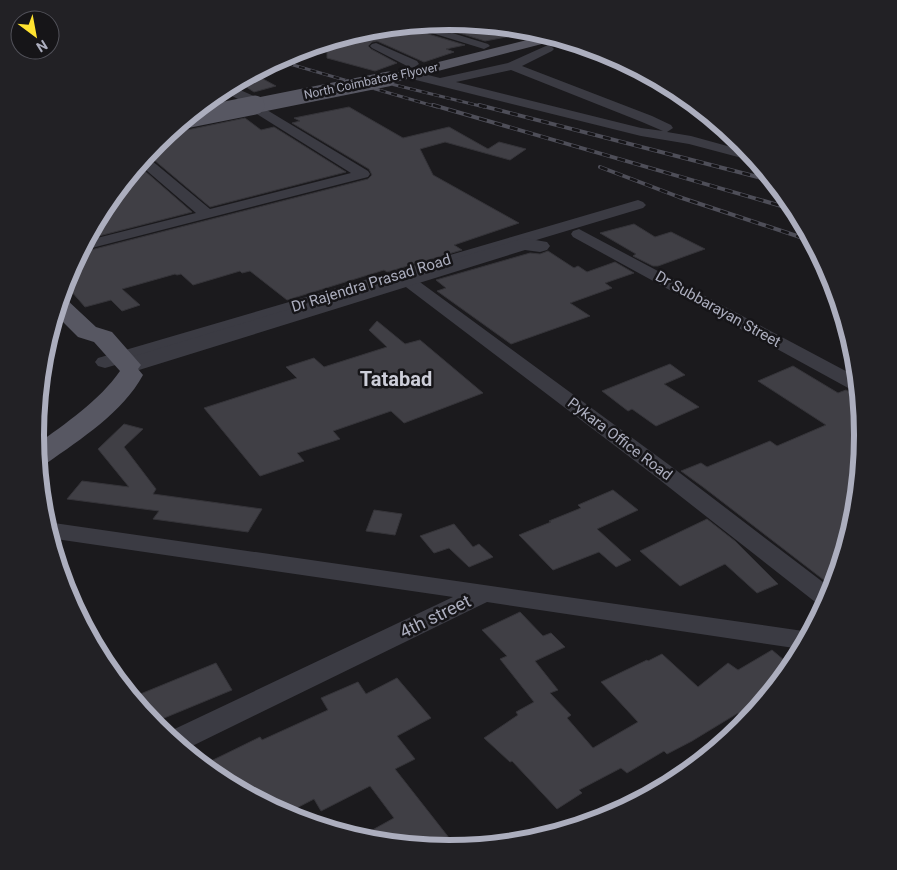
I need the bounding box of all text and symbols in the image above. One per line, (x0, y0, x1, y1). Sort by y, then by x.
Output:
north arrow (10, 10, 60, 60)
text: N (33, 37, 50, 55)
street label: North Coimbatore Flyover (303, 60, 439, 102)
street label: Dr Rajendra Prasad Road (289, 250, 453, 316)
street label: Dr Subbarayan Street (652, 267, 784, 351)
district label: Tatabad (360, 367, 432, 391)
street label: Pykara Office Road (564, 394, 676, 484)
street label: 4th street (396, 590, 474, 642)

